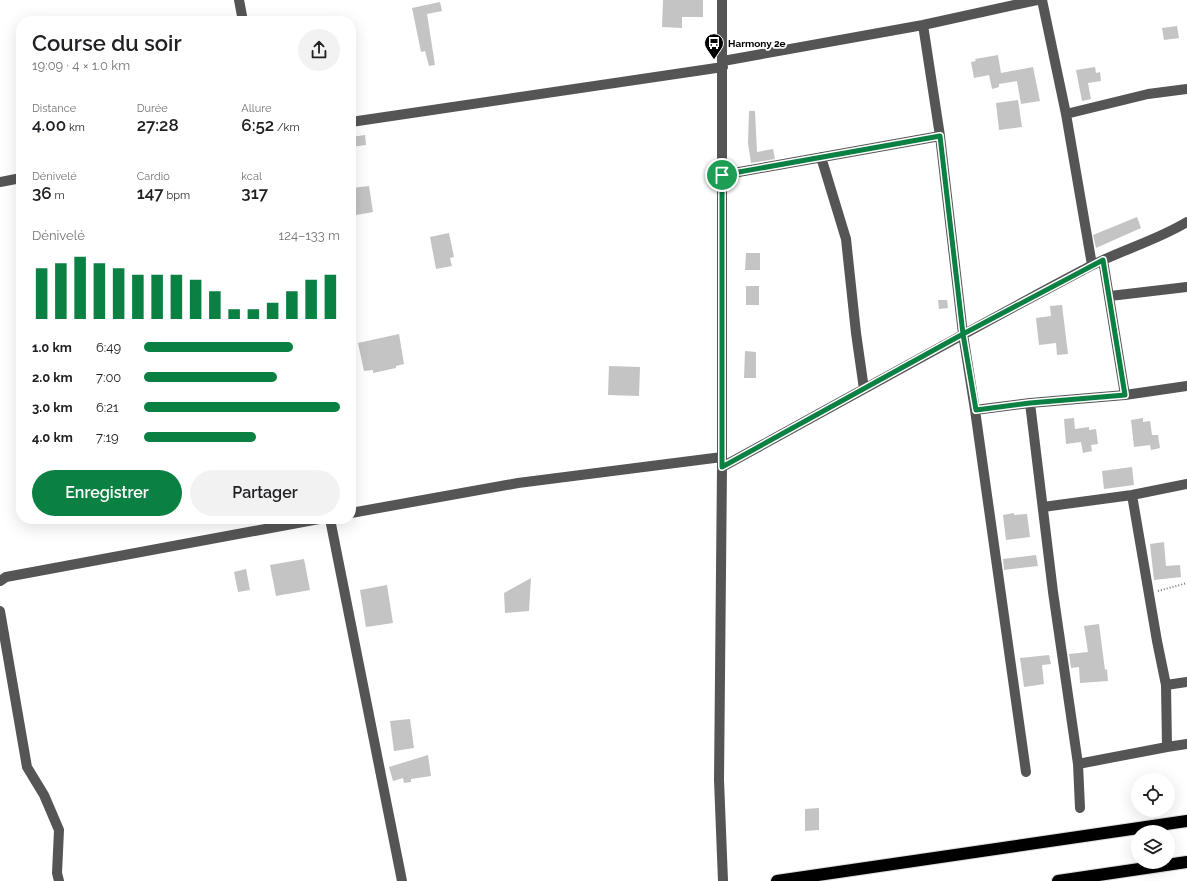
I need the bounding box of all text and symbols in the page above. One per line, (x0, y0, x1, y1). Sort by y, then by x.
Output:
button: share (298, 29, 340, 71)
text: Course du soir (32, 30, 182, 56)
bus stop icon: Harmony 2e (703, 32, 725, 60)
place label: Harmony 2e (728, 38, 786, 49)
text: 19:09 · 4 × 1.0 km (32, 58, 130, 73)
text: Distance (32, 102, 76, 115)
text: Durée (137, 102, 168, 115)
text: Allure (241, 102, 271, 115)
text: 4.00 (32, 115, 66, 135)
text: 27:28 (137, 115, 179, 135)
text: 6:52 (241, 115, 274, 135)
text: km (66, 121, 85, 134)
text: /km (274, 121, 300, 134)
pin (705, 158, 739, 192)
icon: arrive (711, 164, 733, 186)
text: Dénivelé (32, 170, 77, 183)
text: Cardio (137, 170, 170, 183)
text: kcal (241, 170, 262, 183)
text: 36 (32, 183, 52, 203)
text: 147 (137, 183, 164, 203)
text: 317 (241, 183, 268, 203)
text: m (52, 189, 65, 202)
text: bpm (164, 189, 190, 202)
text: Dénivelé (32, 228, 85, 243)
text: 124–133 m (279, 228, 340, 243)
text: 1.0 km (32, 340, 72, 355)
text: 6:49 (96, 340, 121, 355)
text: 2.0 km (32, 370, 73, 385)
text: 7:00 (96, 370, 121, 385)
text: 3.0 km (32, 400, 73, 415)
text: 6:21 (96, 400, 119, 415)
text: 4.0 km (32, 430, 73, 445)
text: 7:19 (96, 430, 119, 445)
button: Enregistrer (32, 470, 182, 516)
button: Partager (190, 470, 340, 516)
map controls (1131, 773, 1175, 869)
button: locate (1131, 773, 1175, 817)
button: layers (1131, 825, 1175, 869)

